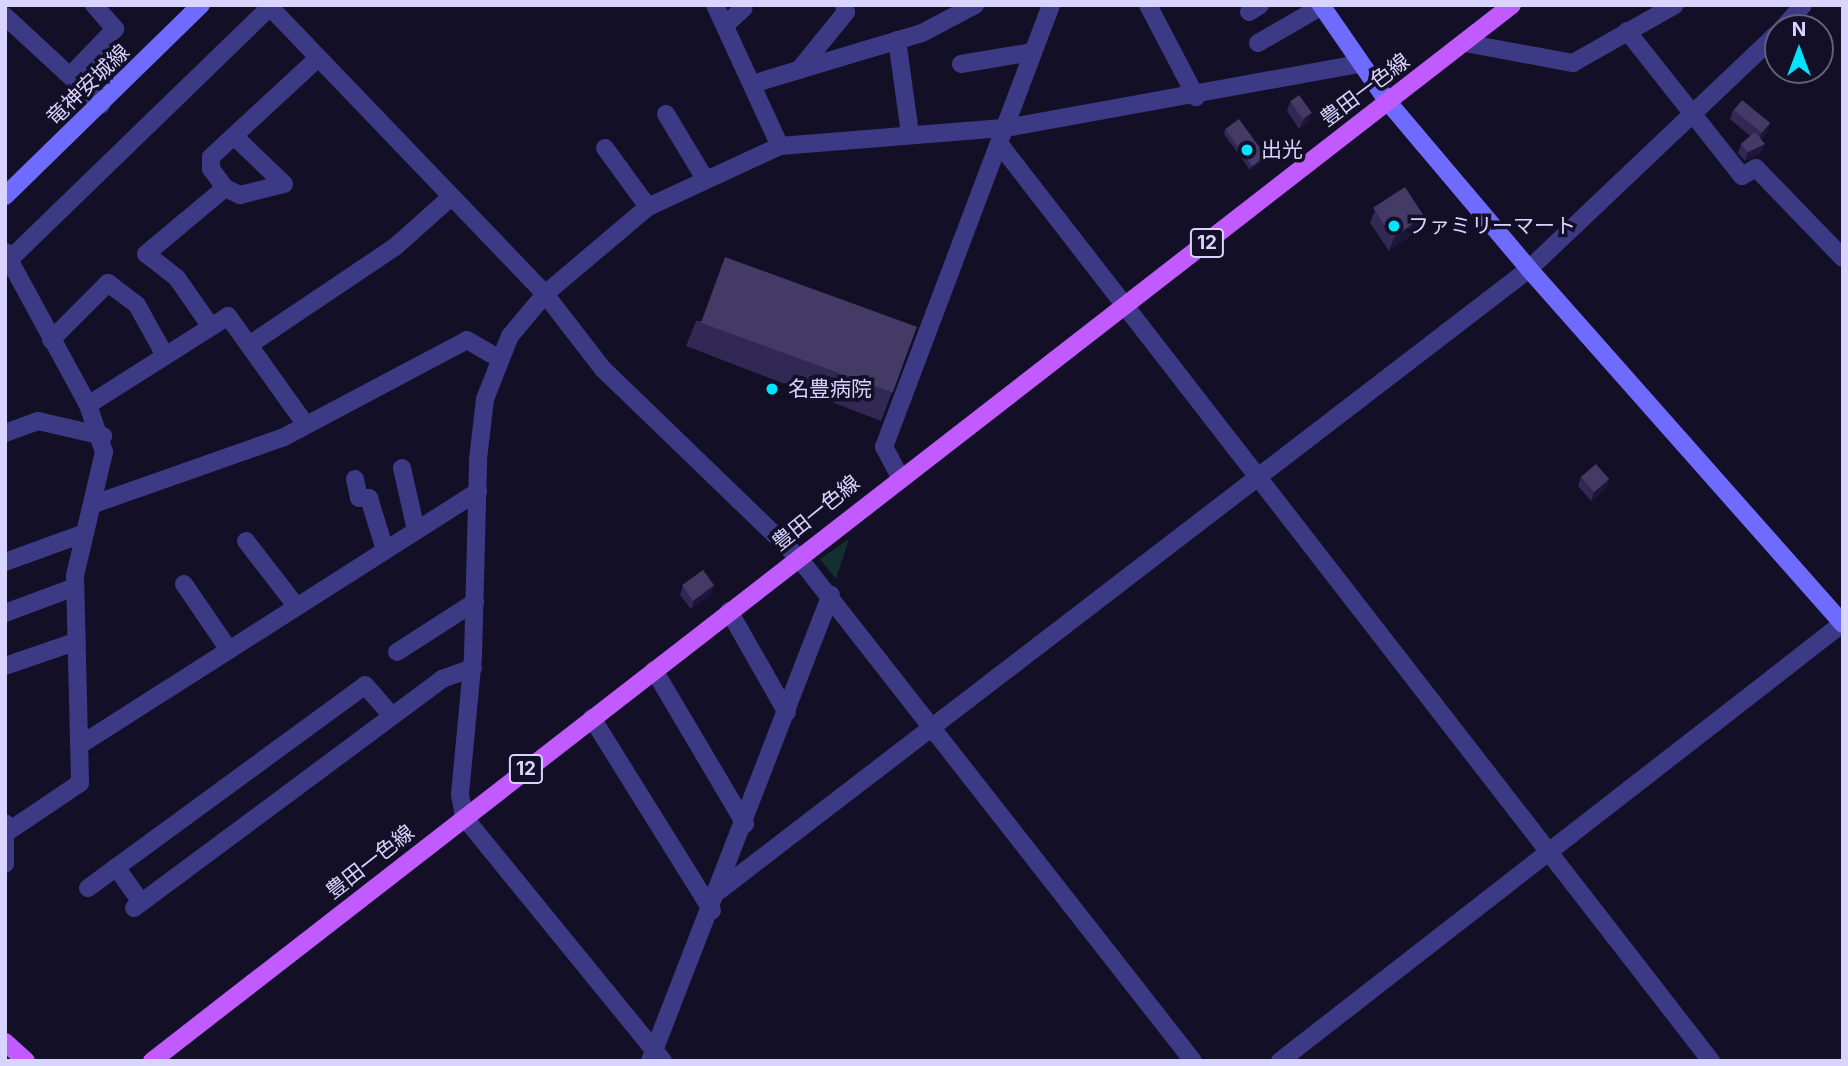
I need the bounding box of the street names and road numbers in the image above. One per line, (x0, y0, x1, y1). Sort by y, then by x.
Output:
street label: 竜神安城線 (41, 39, 135, 131)
street label: 豊田一色線 (1315, 48, 1415, 132)
road number: 12 (1190, 228, 1224, 258)
street label: 豊田一色線 (767, 470, 865, 556)
road number: 12 (508, 754, 544, 784)
street label: 豊田一色線 (321, 820, 419, 904)

